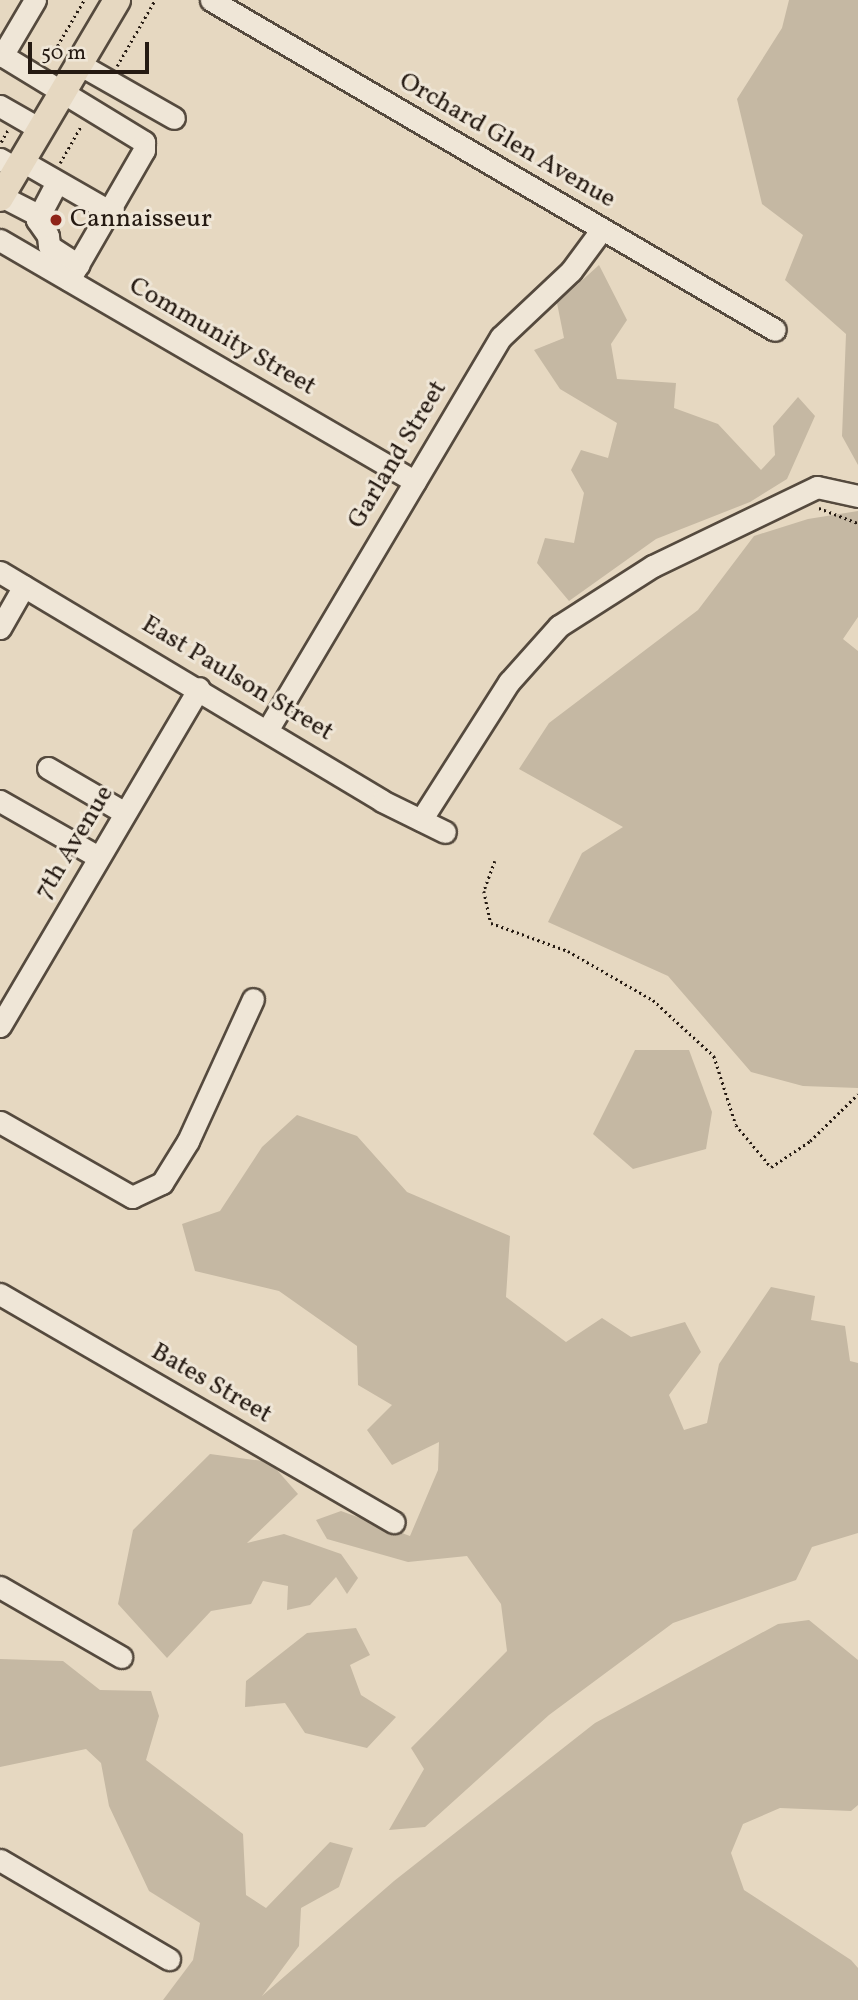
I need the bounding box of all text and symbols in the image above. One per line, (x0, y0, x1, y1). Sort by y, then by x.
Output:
scale bar (32, 28, 152, 72)
text: 50 m (41, 39, 86, 68)
street label: Orchard Glen Avenue (393, 66, 621, 216)
place label: Cannaisseur (70, 204, 212, 236)
marker: Cannaisseur (48, 212, 64, 228)
street label: Community Street (123, 271, 321, 403)
street label: Garland Street (342, 375, 454, 535)
street label: East Paulson Street (135, 609, 339, 749)
street label: 7th Avenue (29, 780, 121, 906)
street label: Bates Street (145, 1337, 277, 1431)

